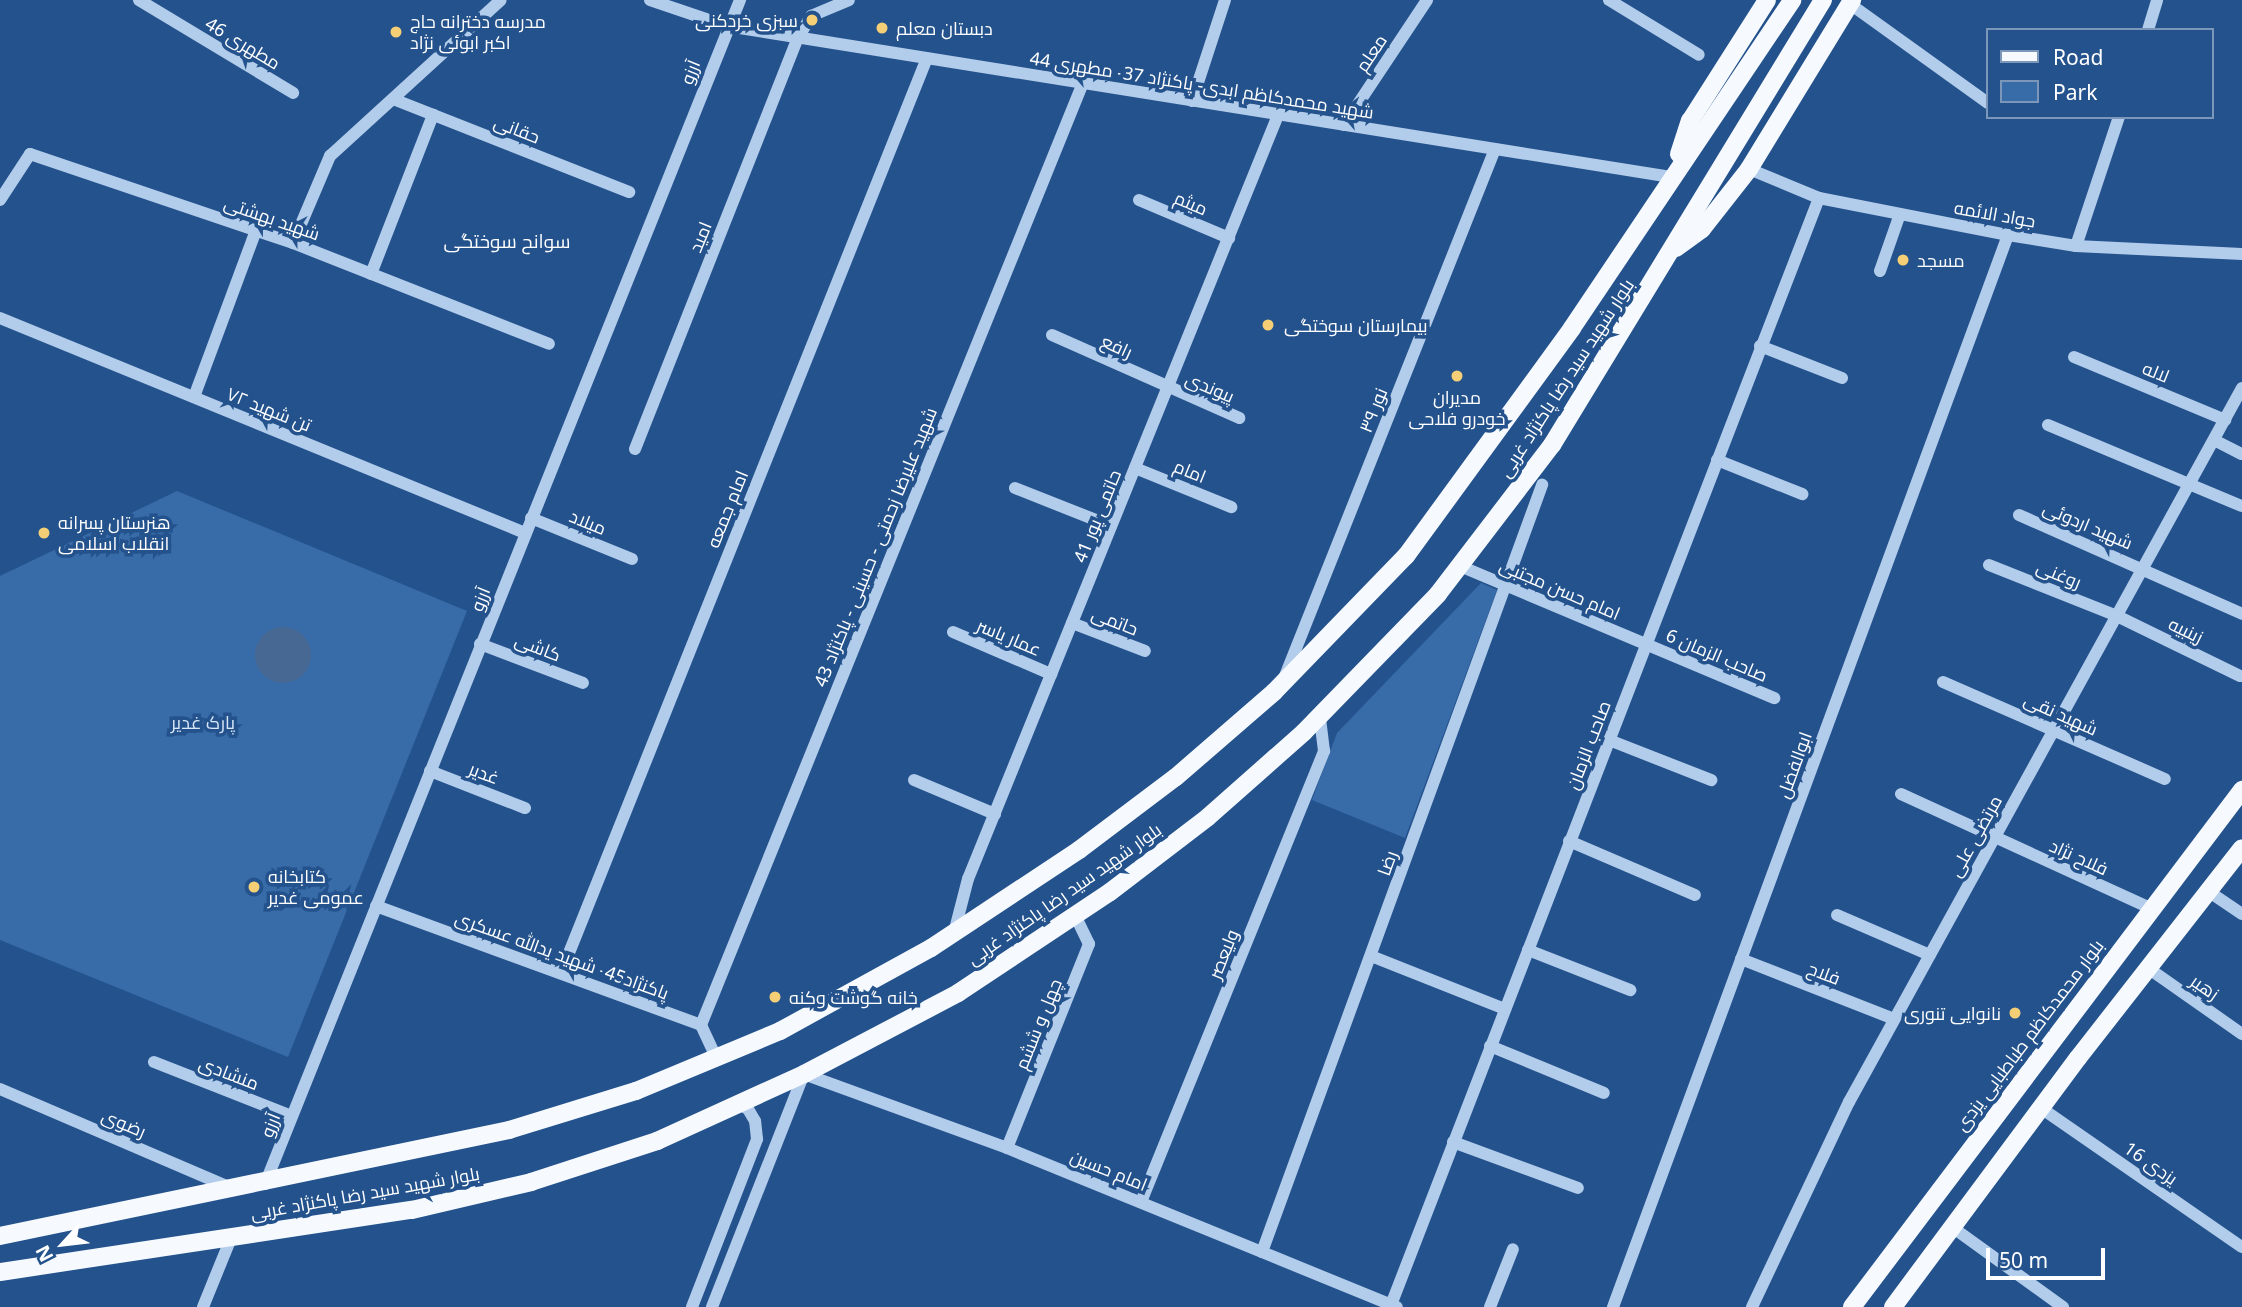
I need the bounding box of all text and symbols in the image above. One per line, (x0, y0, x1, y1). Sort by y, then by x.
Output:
place label: سبزی خردکنی (695, 9, 798, 31)
place label: مدرسه دخترانه حاج اکبر ابوئی نژاد (410, 11, 546, 54)
street label: مطهری 46 (202, 12, 284, 74)
marker: سبزی خردکنی (804, 12, 820, 28)
place label: دبستان معلم (896, 17, 993, 39)
marker: دبستان معلم (874, 20, 890, 36)
marker: مدرسه دخترانه حاج اکبر ابوئی نژاد (388, 24, 404, 40)
legend (1986, 28, 2214, 119)
street label: معلم (1351, 30, 1391, 76)
text: Road (2053, 43, 2103, 71)
street label: شهید محمدکاظم ابدی- پاکنژاد 37- مطهری 44 (1028, 47, 1376, 123)
street label: آرزو (675, 57, 705, 87)
text: Park (2053, 78, 2097, 106)
street label: حقانی (491, 110, 543, 148)
street label: میثم (1171, 186, 1211, 220)
street label: شهید بهشتی (221, 192, 323, 244)
street label: جواد الائمه (1953, 196, 2037, 232)
street label: امید (684, 218, 716, 256)
district label: سوانح سوختگی (444, 231, 570, 253)
place label: مسجد (1917, 249, 1965, 271)
marker: مسجد (1895, 252, 1911, 268)
street label: بلوار شهید سید رضا پاکنژاد غربی (1494, 275, 1638, 481)
place label: بیمارستان سوختگی (1284, 314, 1428, 336)
marker: بیمارستان سوختگی (1258, 315, 1278, 335)
street label: رافع (1098, 330, 1136, 362)
street label: لاله (2139, 357, 2173, 387)
street label: پیوندی (1182, 367, 1238, 407)
marker: مدیران خودرو فلاحی (1449, 368, 1465, 384)
street label: ۷۲ تن شهید (224, 382, 314, 436)
street label: نور ۳۹ (1354, 385, 1392, 435)
place label: مدیران خودرو فلاحی (1408, 387, 1506, 430)
street label: شهید علیرضا زحمتی - حسینی - پاکنژاد 43 (809, 404, 941, 690)
street label: امام (1171, 455, 1209, 487)
street label: حاتمی پور 41 (1069, 466, 1125, 566)
street label: امام جمعه (702, 467, 752, 551)
street label: شهید اردوئی (2040, 496, 2136, 554)
street label: میلاد (567, 505, 609, 539)
place label: هنرستان پسرانه انقلاب اسلامی (58, 512, 171, 554)
marker: هنرستان پسرانه انقلاب اسلامی (36, 525, 52, 541)
street label: امام حسن مجتبی (1496, 554, 1624, 624)
street label: روغنی (2033, 555, 2085, 593)
street label: آرزو (465, 584, 495, 614)
street label: حاتمی (1089, 602, 1141, 640)
street label: زینبیه (2165, 612, 2207, 648)
street label: عمار یاسر (974, 614, 1044, 660)
street label: صاحب الزمان 6 (1663, 624, 1771, 686)
street label: کاشی (512, 628, 564, 666)
street label: شهید نقی (2021, 688, 2101, 740)
street label: صاحب الزمان (1561, 697, 1615, 793)
park label: پارک غدیر (171, 711, 235, 733)
street label: ابوالفضل (1772, 729, 1816, 801)
street label: غدیر (466, 757, 502, 789)
street label: مرتضی علی (1944, 791, 2006, 881)
street label: بلوار شهید سید رضا پاکنژاد غربی (963, 819, 1165, 969)
street label: فلاح نژاد (2046, 835, 2112, 879)
street label: رضا (1373, 848, 1401, 878)
place label: کتابخانه عمومی غدیر (268, 866, 364, 908)
marker: کتابخانه عمومی غدیر (246, 879, 262, 895)
street label: پاکنژاد45- شهید یدالله عسکری (452, 906, 672, 1004)
street label: ولیعصر (1203, 926, 1243, 982)
street label: بلوار محمدکاظم طباطبایی یزدی (1950, 935, 2108, 1135)
street label: فلاح (1805, 957, 1843, 989)
street label: زهیر (2187, 970, 2223, 1004)
street label: چهل و ششم (1010, 976, 1066, 1072)
place label: خانه گوشت وکنه (789, 986, 918, 1008)
marker: خانه گوشت وکنه (767, 989, 783, 1005)
place label: نانوایی تنوری (1904, 1002, 2001, 1024)
marker: نانوایی تنوری (2007, 1005, 2023, 1021)
street label: منشادی (196, 1052, 262, 1094)
street label: رضوی (99, 1104, 149, 1142)
street label: آرزو (255, 1110, 285, 1140)
street label: یزدی 16 (2120, 1137, 2182, 1189)
street label: امام حسین (1067, 1145, 1151, 1195)
street label: بلوار شهید سید رضا پاکنژاد غربی (249, 1162, 481, 1224)
north arrow (28, 1209, 98, 1279)
scale bar (1990, 1234, 2109, 1278)
text: N (29, 1241, 59, 1266)
text: 50 m (1999, 1246, 2048, 1274)

